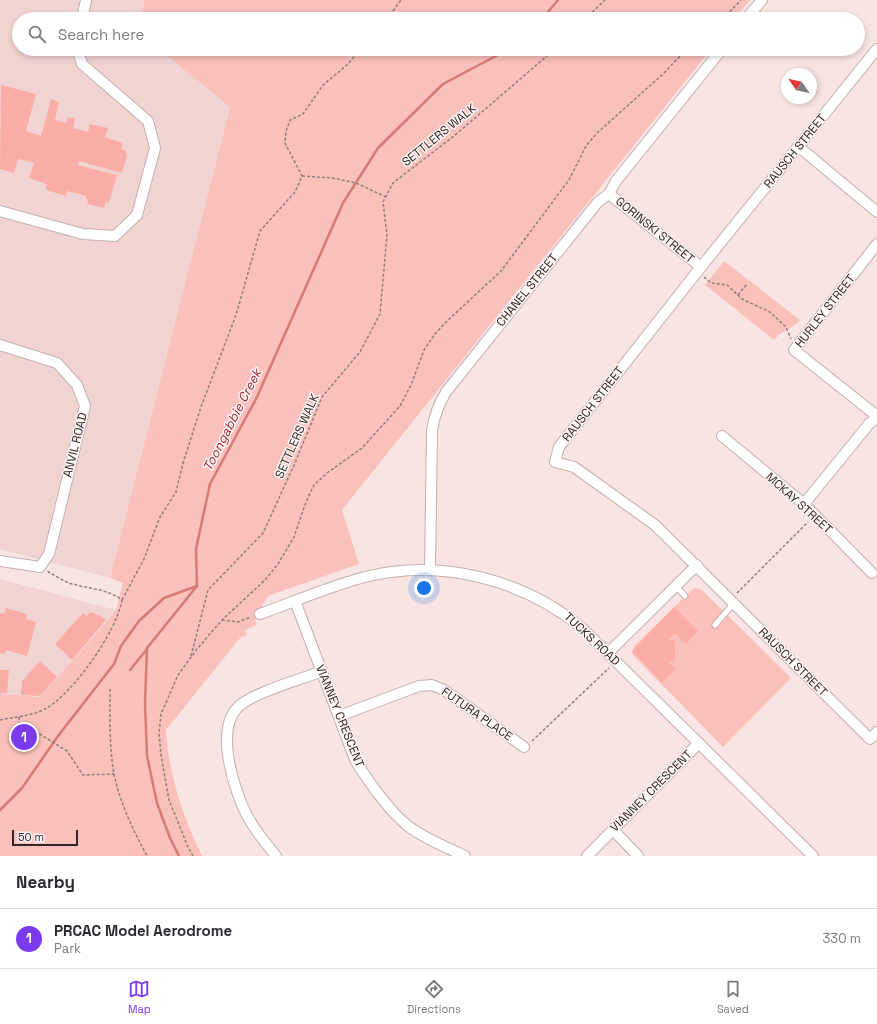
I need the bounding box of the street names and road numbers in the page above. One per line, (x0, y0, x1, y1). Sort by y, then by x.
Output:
street label: SETTLERS WALK (399, 100, 480, 170)
street label: RAUSCH STREET (760, 111, 830, 191)
street label: GORINSKI STREET (612, 193, 698, 267)
street label: CHANEL STREET (493, 250, 561, 330)
street label: HURLEY STREET (791, 271, 859, 351)
street label: RAUSCH STREET (559, 363, 627, 445)
street label: SETTLERS WALK (271, 391, 323, 481)
street label: ANVIL ROAD (59, 411, 91, 479)
street label: MCKAY STREET (762, 469, 836, 537)
street label: TUCKS ROAD (560, 609, 624, 669)
street label: RAUSCH STREET (755, 624, 831, 700)
street label: VIANNEY CRESCENT (312, 662, 368, 770)
street label: FUTURA PLACE (438, 684, 516, 745)
street label: VIANNEY CRESCENT (607, 747, 695, 835)

